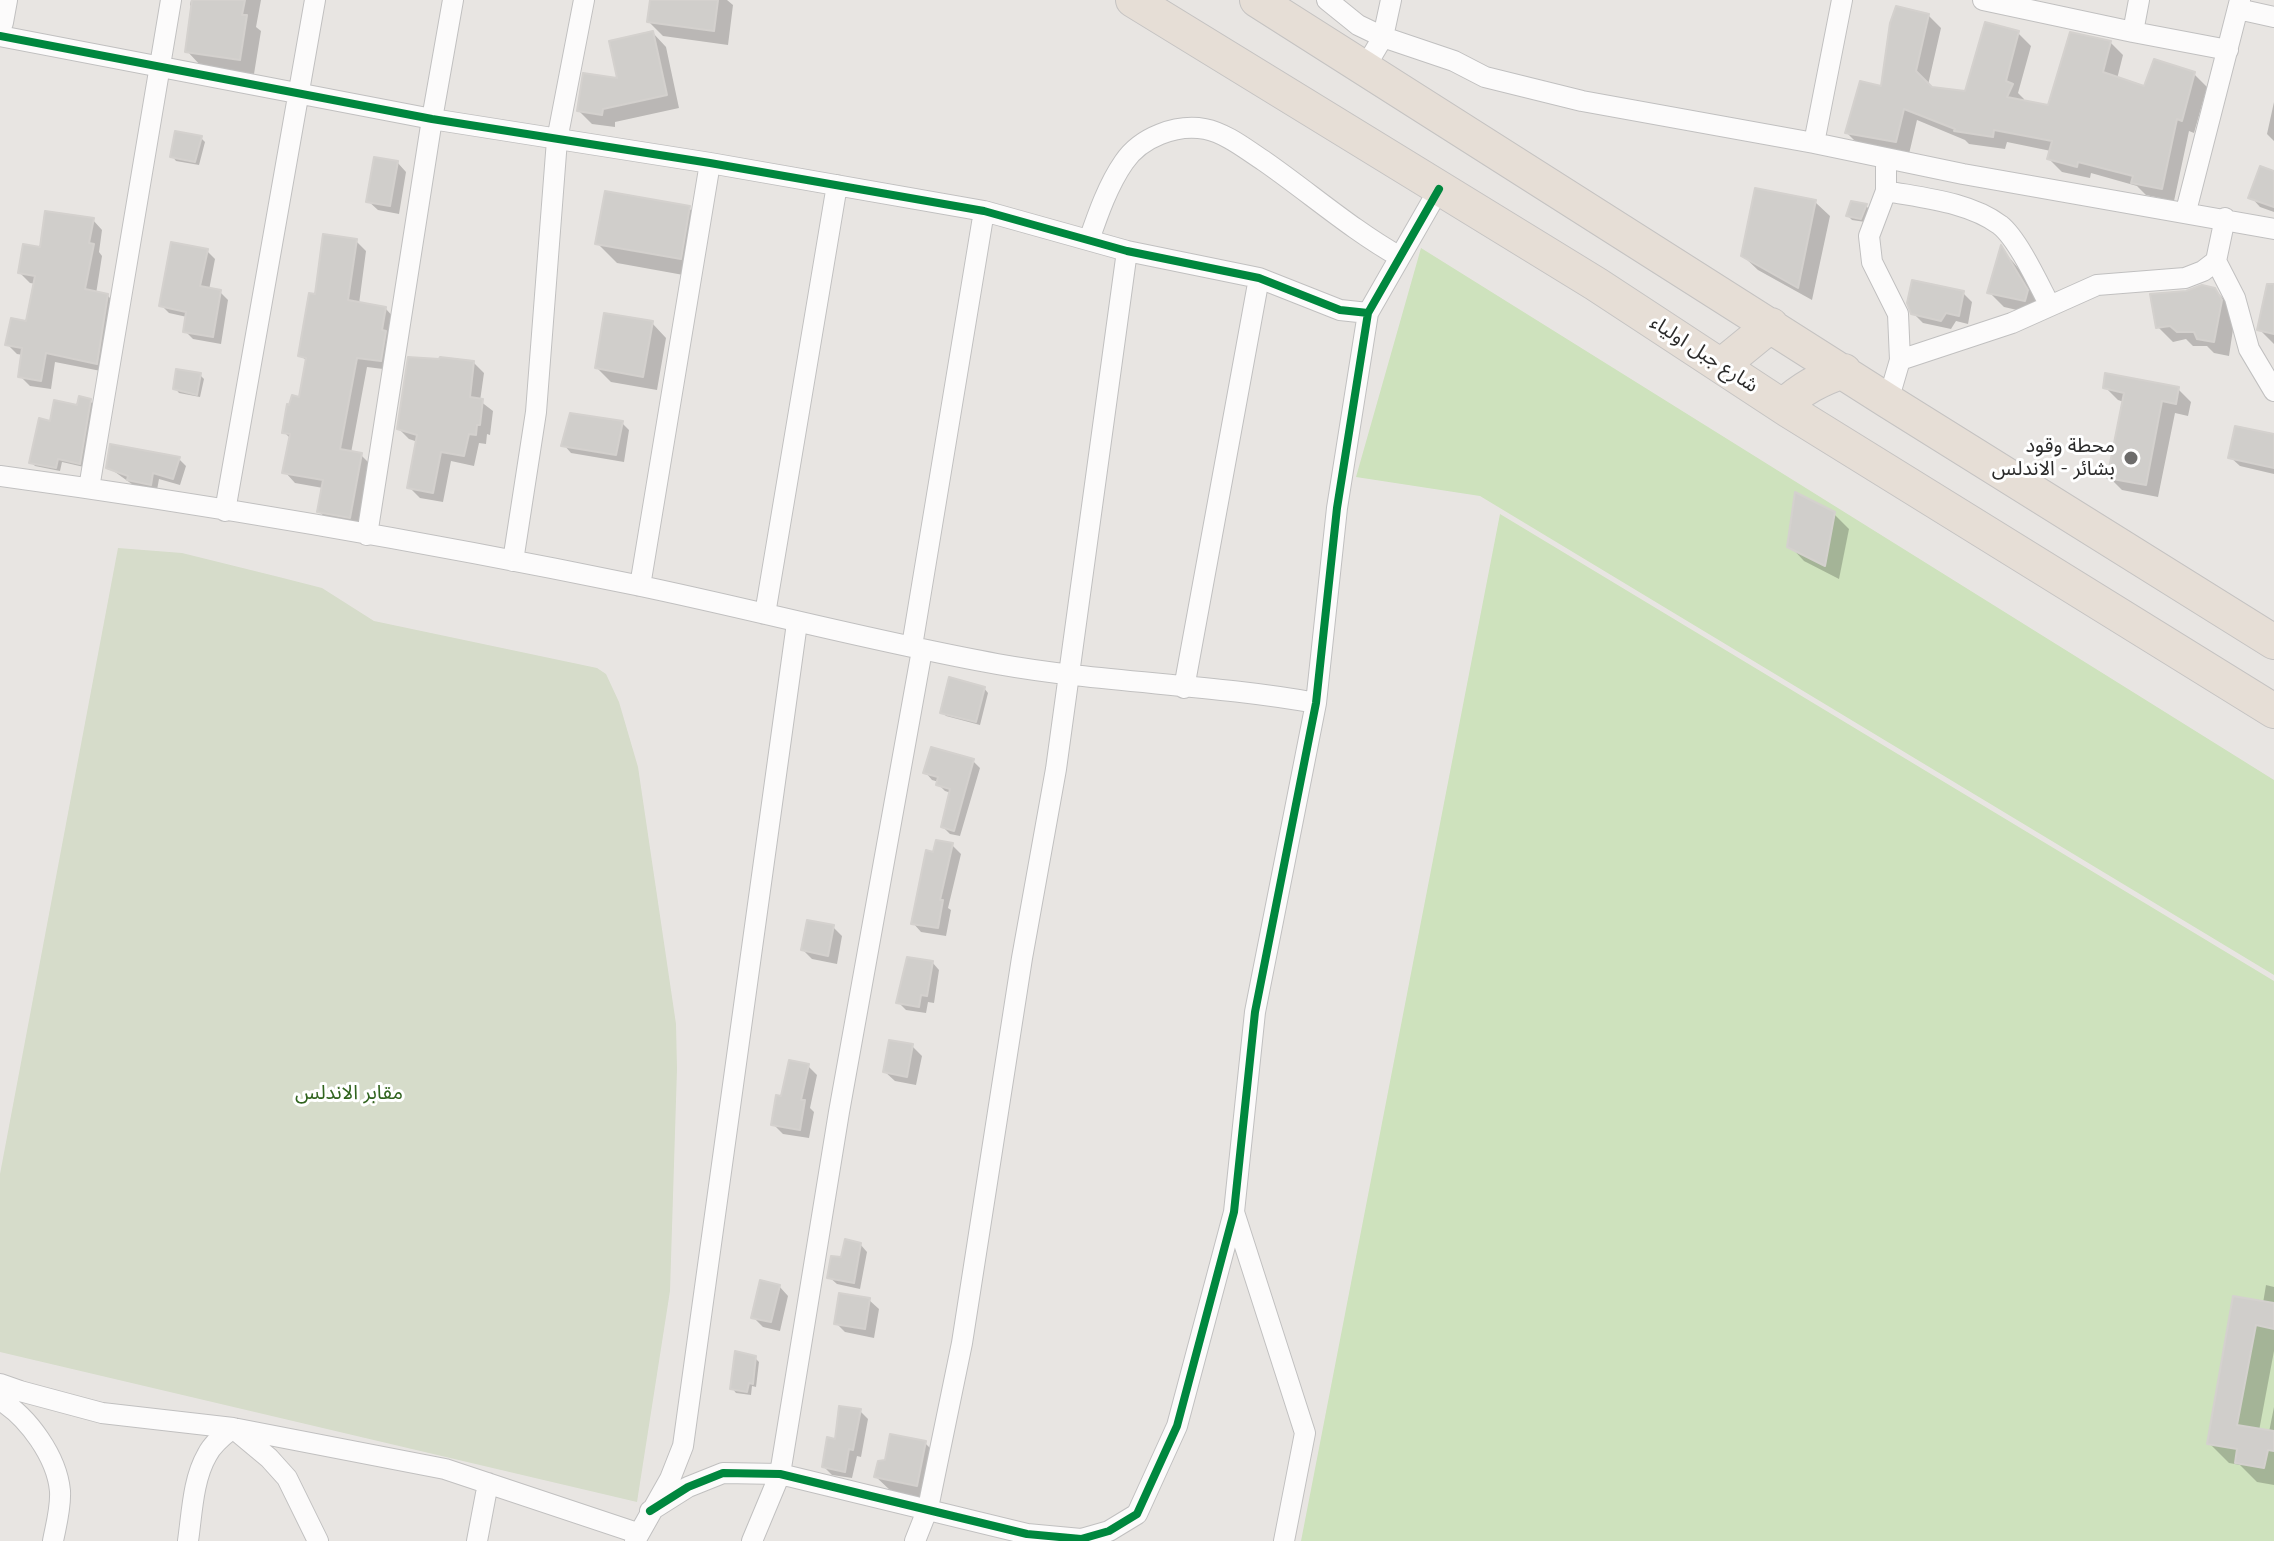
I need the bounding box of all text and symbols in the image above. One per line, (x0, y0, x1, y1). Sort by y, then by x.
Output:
street label: شارع جبل اولياء (1646, 310, 1762, 398)
place label: محطة وقود بشائر - الاندلس (1992, 434, 2115, 481)
marker: محطة وقود بشائر - الاندلس (2122, 449, 2140, 467)
park label: مقابر الاندلس (295, 1081, 403, 1105)

